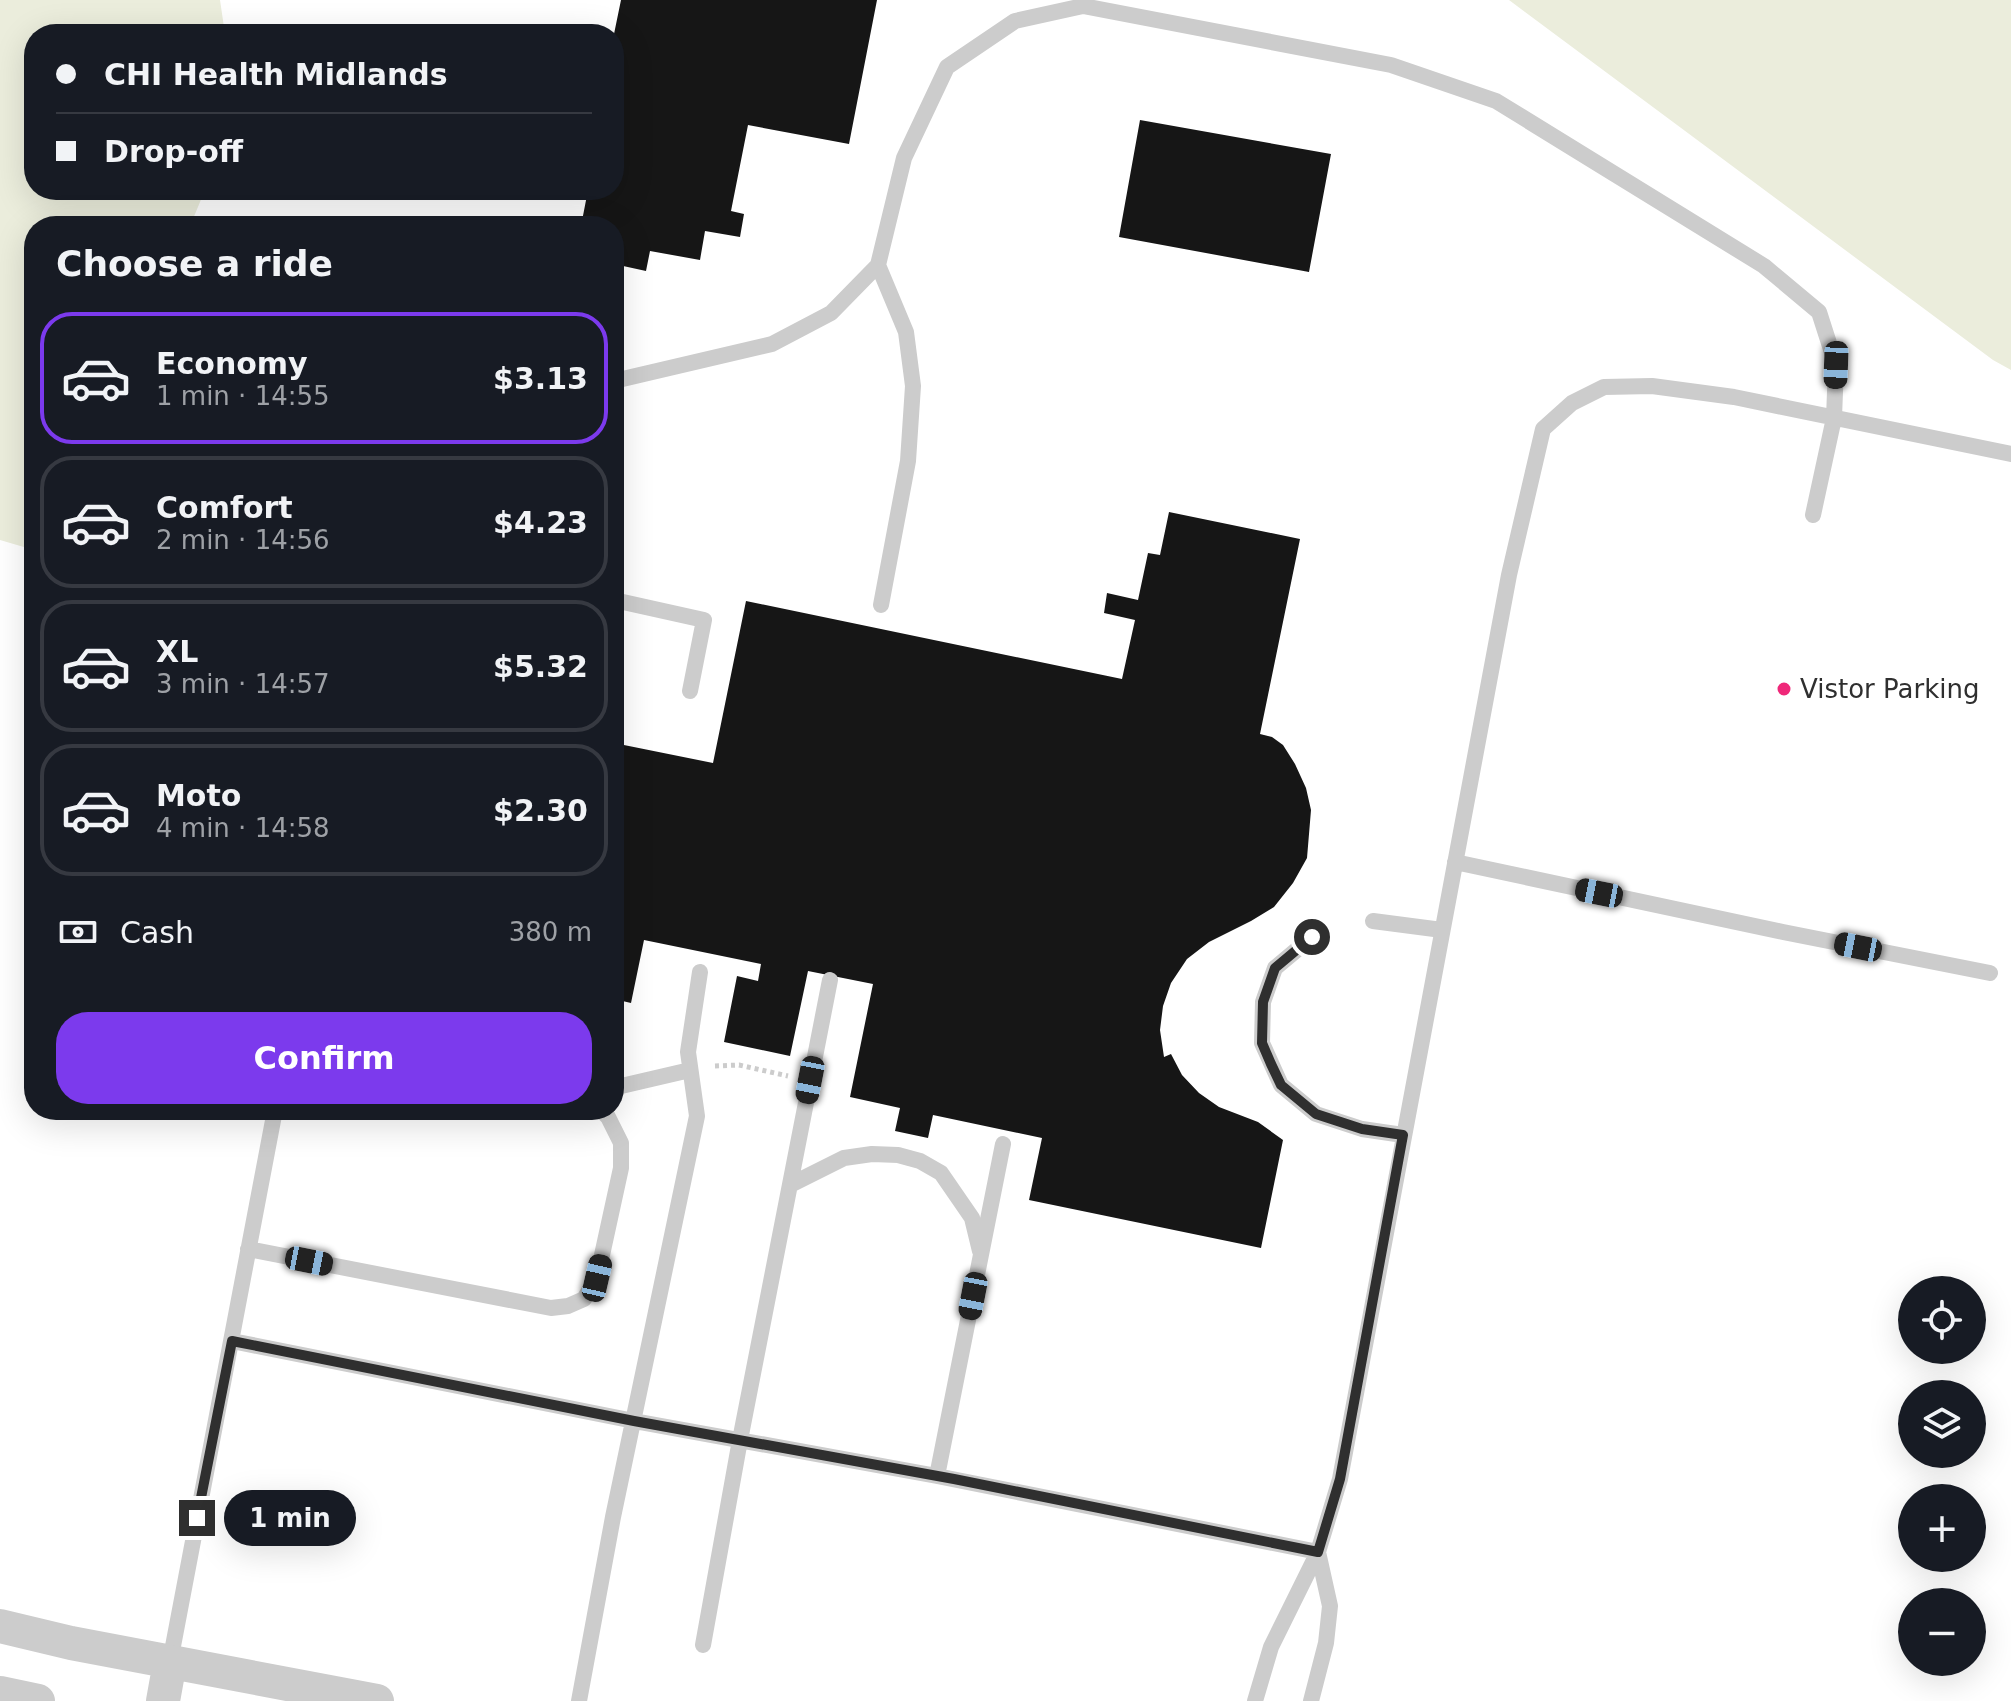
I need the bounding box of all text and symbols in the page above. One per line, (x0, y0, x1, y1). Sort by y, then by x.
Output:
text: CHI Health Midlands (104, 57, 448, 92)
text: Drop-off (104, 134, 243, 169)
text: Choose a ride (56, 243, 333, 284)
car (1823, 341, 1849, 389)
icon: car (60, 342, 132, 414)
text: Economy (156, 346, 308, 381)
text: $3.13 (493, 361, 588, 396)
text: 1 min · 14:55 (156, 381, 330, 411)
icon: car (60, 486, 132, 558)
text: Comfort (156, 490, 293, 525)
text: $4.23 (493, 505, 588, 540)
text: 2 min · 14:56 (156, 525, 330, 555)
icon: car (60, 630, 132, 702)
text: XL (156, 634, 198, 669)
text: $5.32 (493, 649, 588, 684)
text: 3 min · 14:57 (156, 669, 330, 699)
place label: Vistor Parking (1800, 674, 1979, 704)
marker: Vistor Parking (1775, 680, 1793, 698)
icon: car (60, 774, 132, 846)
text: Moto (156, 778, 241, 813)
text: $2.30 (493, 793, 588, 828)
text: 4 min · 14:58 (156, 813, 330, 843)
car (1573, 877, 1625, 909)
icon: cash (56, 910, 100, 954)
text: Cash (120, 915, 194, 950)
text: 380 m (509, 917, 592, 947)
route start (1294, 919, 1330, 955)
car (1832, 931, 1884, 963)
button: Confirm (56, 1012, 592, 1104)
car (794, 1054, 826, 1106)
car (283, 1245, 335, 1277)
car (580, 1252, 614, 1304)
car (957, 1270, 989, 1322)
map controls (1898, 1276, 1986, 1676)
button: locate (1898, 1276, 1986, 1364)
button: layers (1898, 1380, 1986, 1468)
button: + (1898, 1484, 1986, 1572)
callout: 1 min (225, 1490, 357, 1546)
route end (179, 1500, 215, 1536)
text: 1 min (249, 1503, 331, 1533)
button: − (1898, 1588, 1986, 1676)

